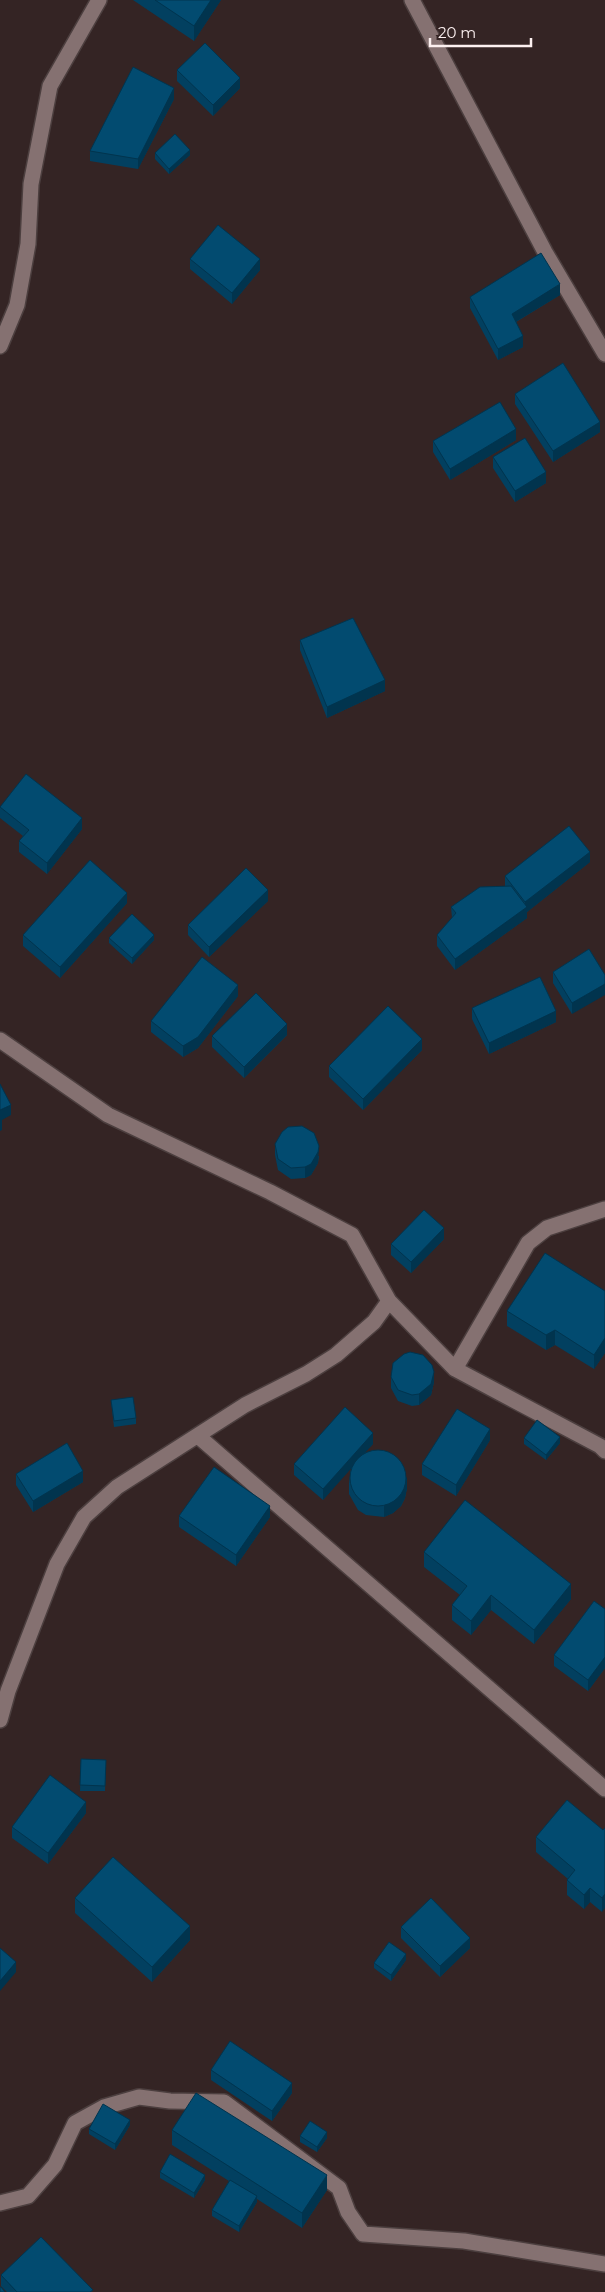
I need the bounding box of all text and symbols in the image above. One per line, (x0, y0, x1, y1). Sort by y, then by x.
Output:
scale bar (430, 15, 531, 47)
text: 20 m (438, 23, 476, 42)

